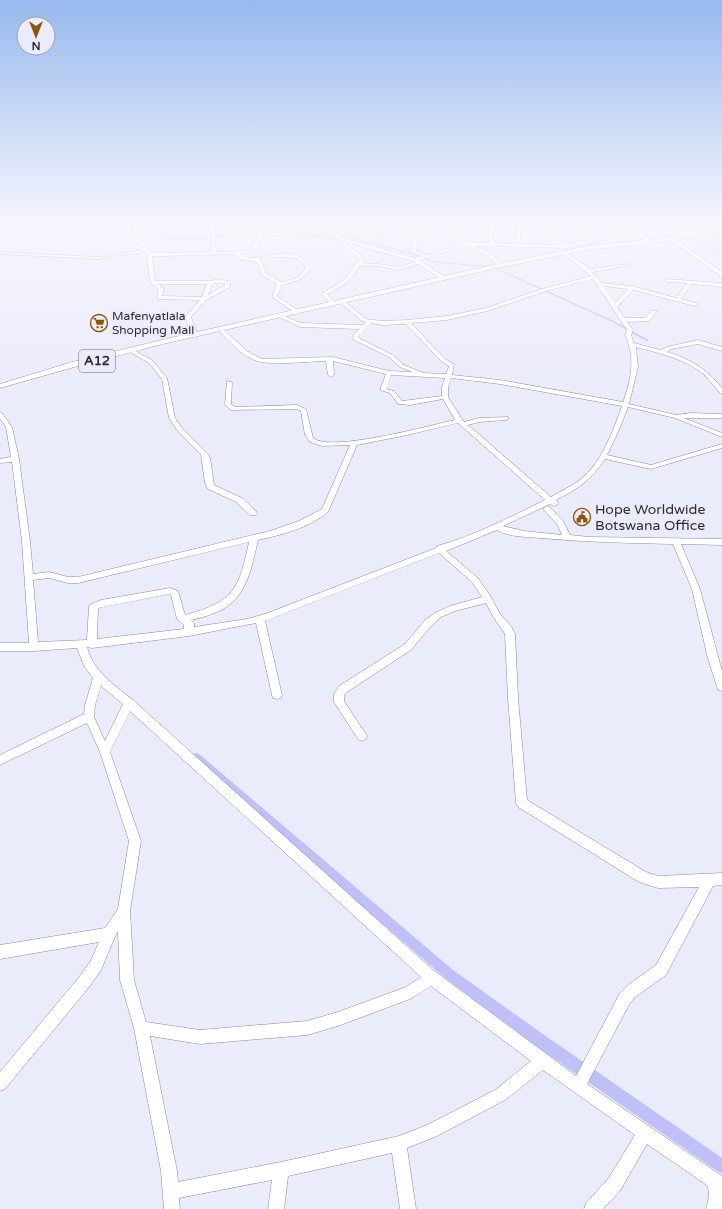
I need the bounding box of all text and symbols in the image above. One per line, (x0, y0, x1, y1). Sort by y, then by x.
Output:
north arrow (16, 16, 56, 56)
text: N (32, 39, 40, 52)
place label: Mafenyatlala Shopping Mall (112, 309, 194, 337)
supermarket icon: Mafenyatlala Shopping Mall (89, 313, 109, 333)
road number: A12 (79, 350, 115, 372)
place label: Hope Worldwide Botswana Office (595, 501, 705, 534)
public building icon: Hope Worldwide Botswana Office (572, 507, 592, 527)

